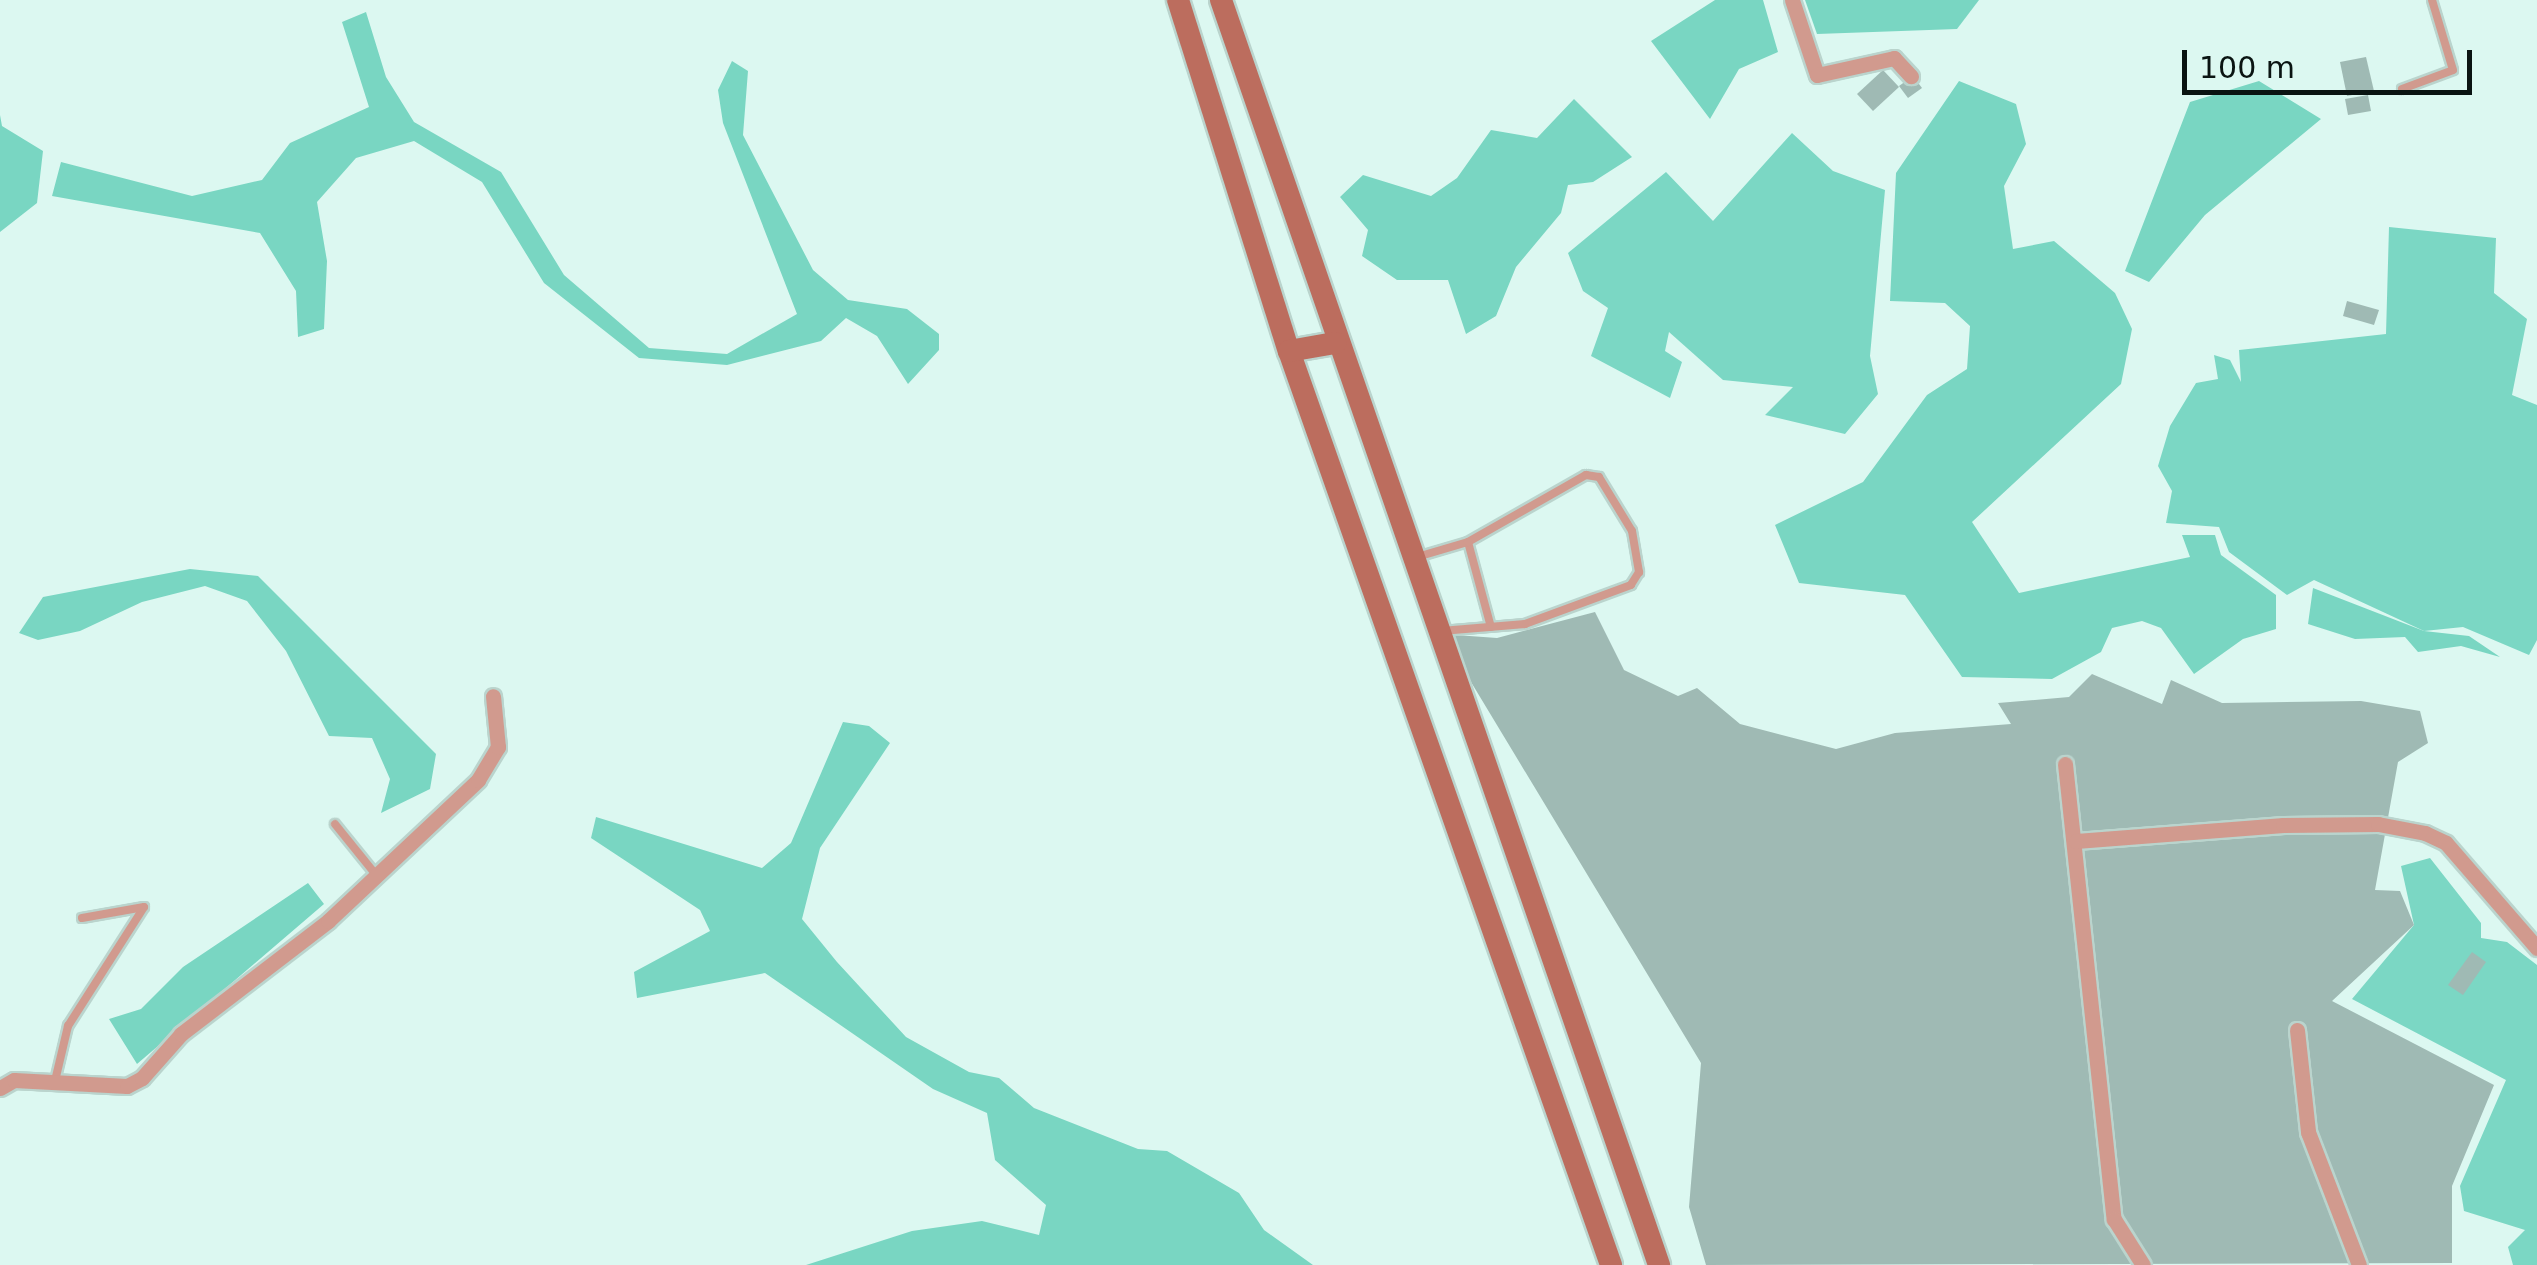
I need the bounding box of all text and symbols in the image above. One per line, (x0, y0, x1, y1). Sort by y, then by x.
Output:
scale bar (2187, 30, 2477, 92)
text: 100 m (2199, 50, 2295, 85)

